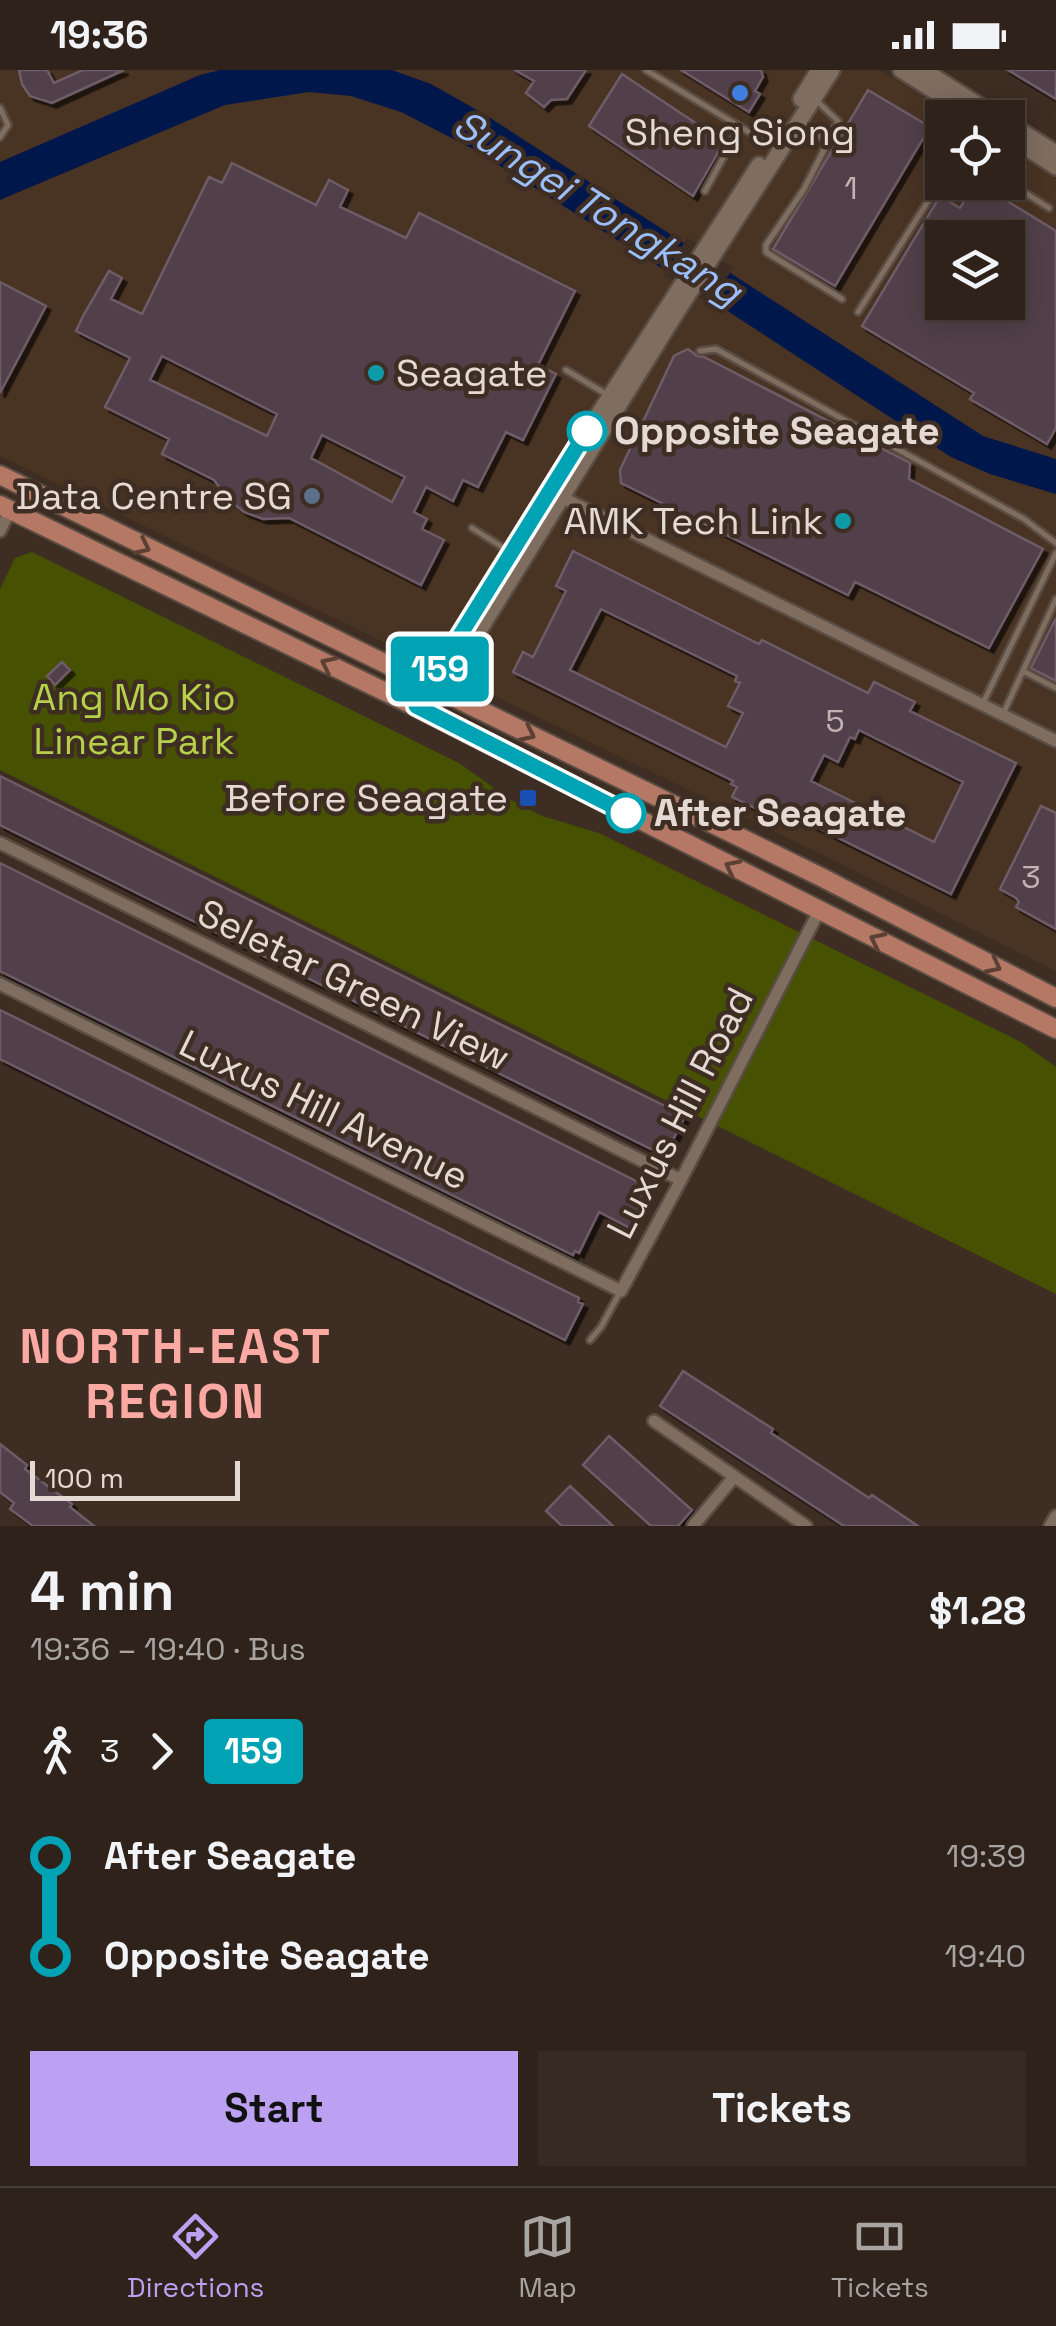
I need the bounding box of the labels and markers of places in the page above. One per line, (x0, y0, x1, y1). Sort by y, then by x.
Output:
marker: Sheng Siong (729, 82, 751, 104)
place label: Sheng Siong (625, 108, 855, 156)
place label: Seagate (396, 349, 547, 397)
marker: Seagate (365, 362, 387, 384)
place label: Opposite Seagate (614, 407, 940, 455)
marker: Opposite Seagate (568, 412, 606, 450)
place label: Data Centre SG (16, 472, 292, 520)
marker: Data Centre SG (301, 485, 323, 507)
place label: AMK Tech Link (564, 497, 823, 545)
marker: AMK Tech Link (832, 510, 854, 532)
place label: Before Seagate (224, 774, 508, 822)
marker: Before Seagate (517, 787, 539, 809)
place label: After Seagate (654, 789, 907, 837)
marker: After Seagate (607, 794, 645, 832)

